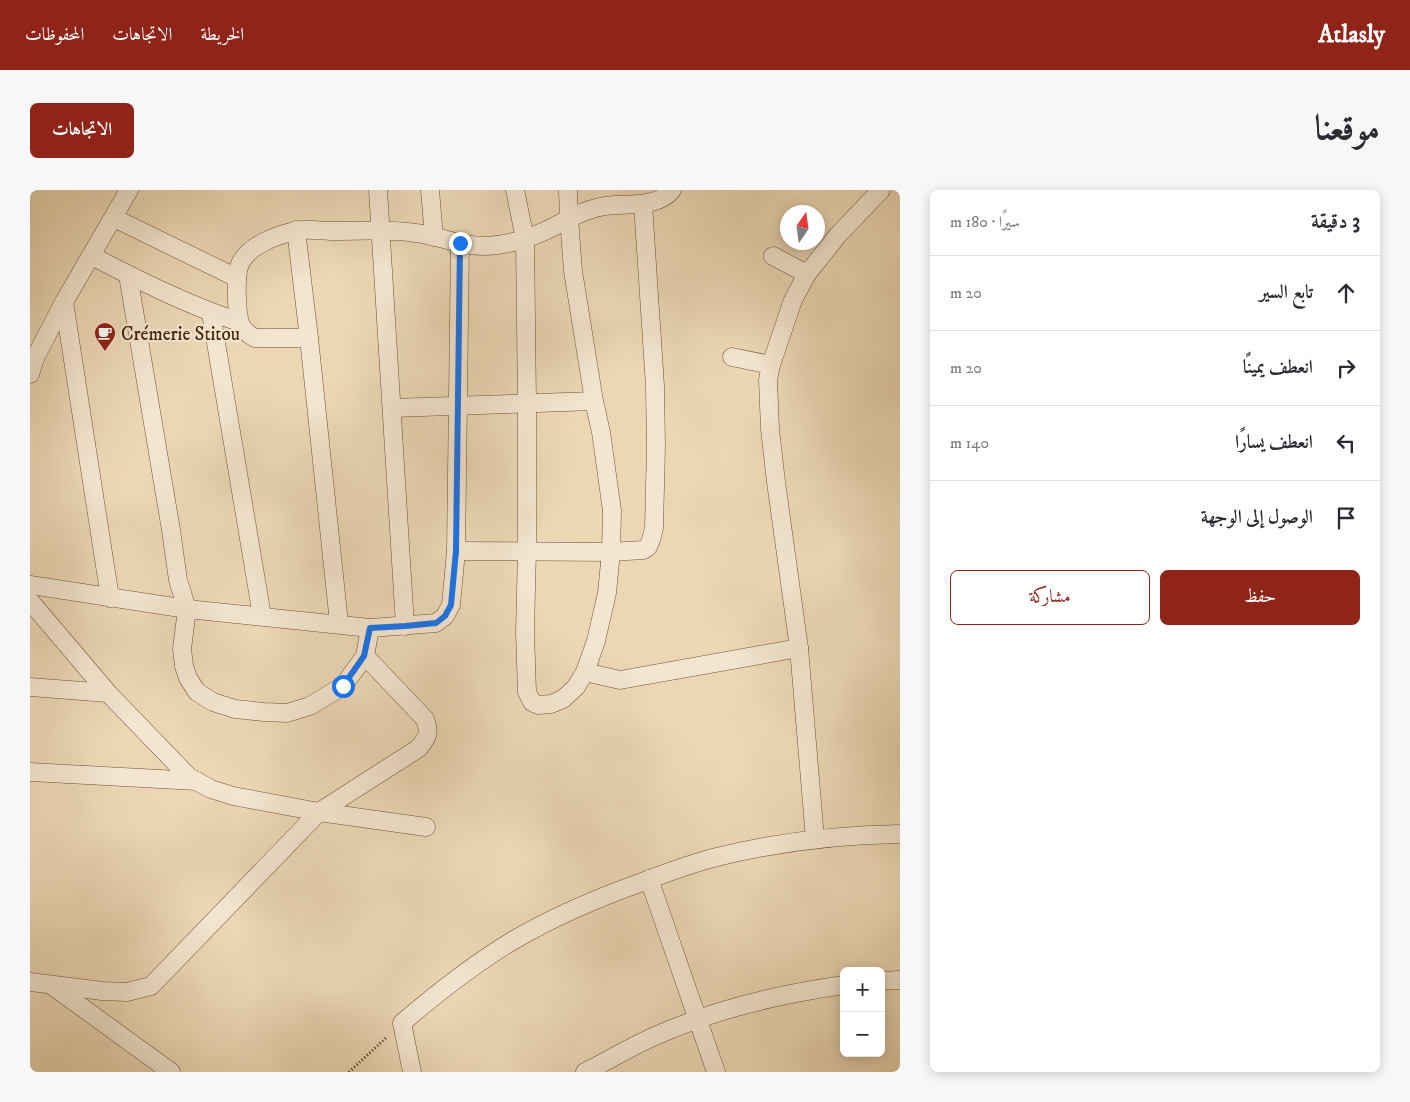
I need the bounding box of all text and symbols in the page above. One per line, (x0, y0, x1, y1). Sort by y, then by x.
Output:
text: Atlasly (1318, 20, 1385, 50)
text: المحفوظات (25, 24, 84, 46)
text: الاتجاهات (112, 24, 172, 46)
text: الخريطة (200, 24, 244, 46)
button: الاتجاهات (30, 103, 134, 158)
text: موقعنا (1315, 107, 1380, 151)
north arrow (780, 205, 825, 250)
text: 3 دقيقة (1311, 209, 1360, 235)
text: سيرًا · 180 m (950, 212, 1020, 232)
route end (449, 232, 472, 255)
icon: ahead (1332, 279, 1360, 307)
text: تابع السير (1259, 281, 1313, 304)
text: 20 m (950, 283, 982, 303)
cafe icon: Crémerie Stitou (93, 321, 117, 352)
place label: Crémerie Stitou (121, 323, 240, 346)
icon: right (1332, 354, 1360, 382)
text: انعطف يمينًا (1243, 356, 1313, 379)
text: 20 m (950, 358, 982, 378)
icon: left (1332, 429, 1360, 457)
text: انعطف يسارًا (1235, 431, 1313, 454)
text: 140 m (950, 433, 989, 453)
icon: arrive (1332, 504, 1360, 532)
text: الوصول إلى الوجهة (1201, 506, 1313, 529)
button: مشاركة (950, 570, 1150, 625)
button: حفظ (1160, 570, 1360, 625)
route start (332, 675, 355, 698)
map controls (840, 967, 885, 1057)
button: + (840, 967, 885, 1012)
button: − (840, 1012, 885, 1057)

